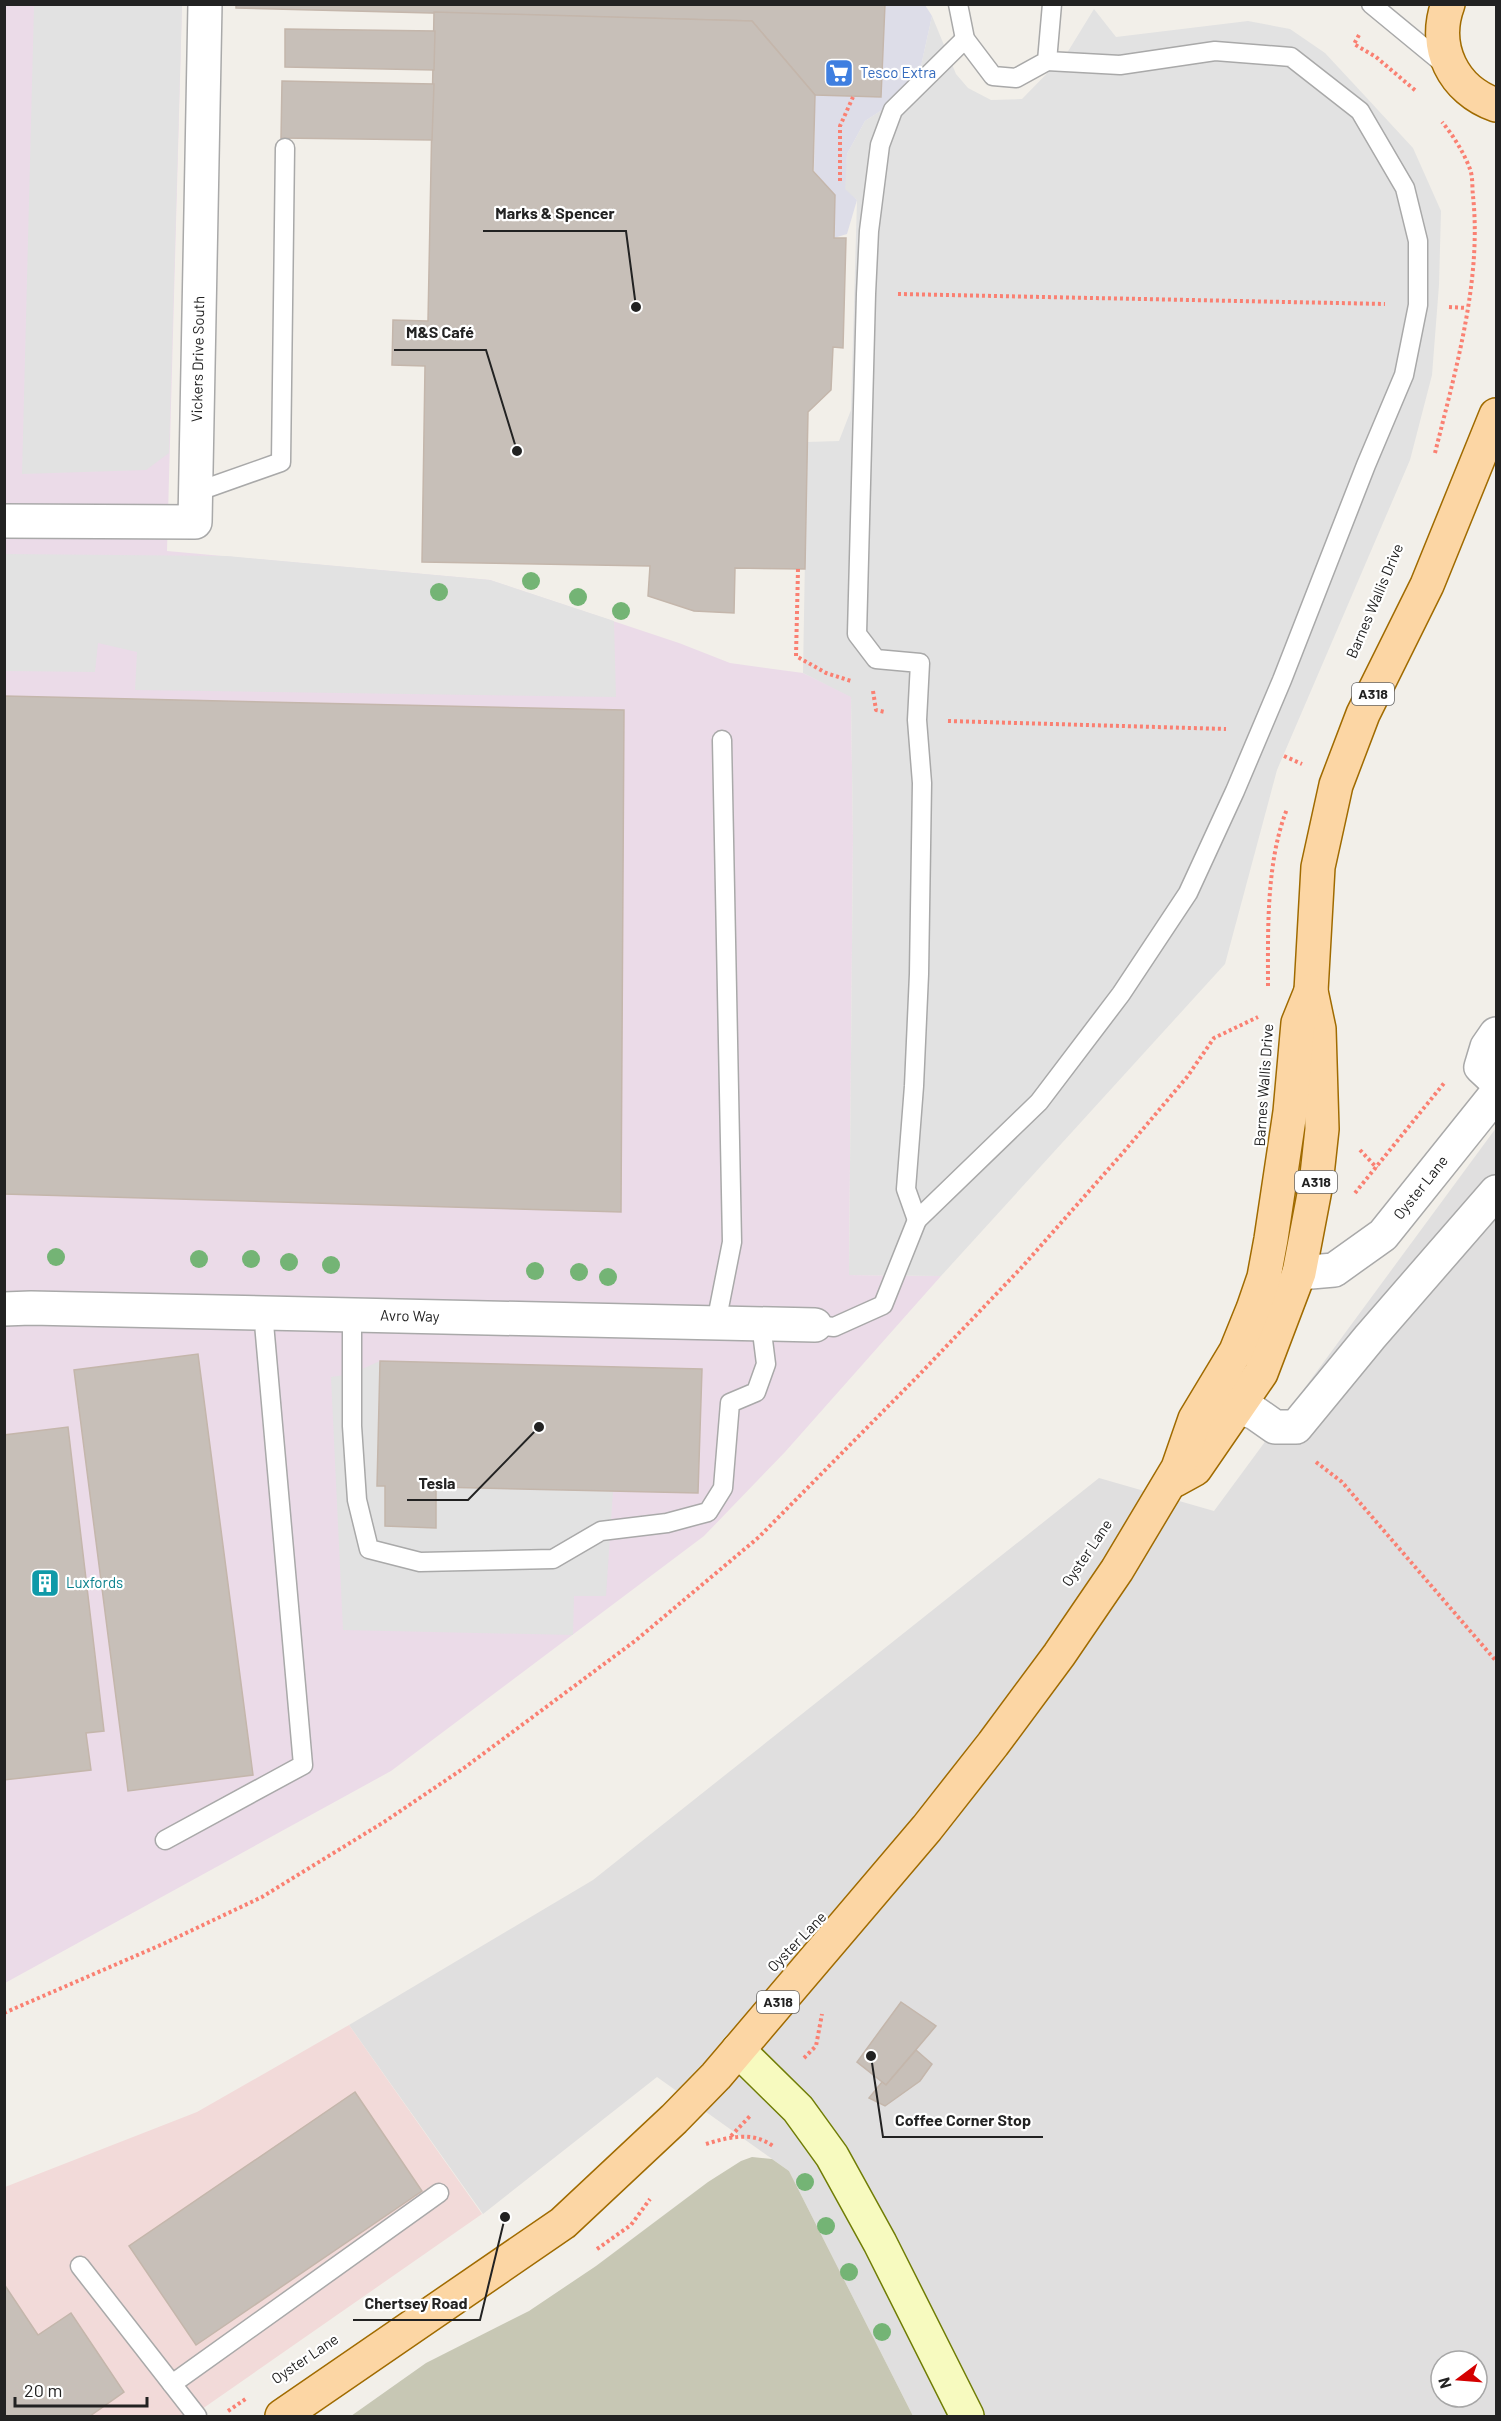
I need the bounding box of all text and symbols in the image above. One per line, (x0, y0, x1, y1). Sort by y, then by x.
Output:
supermarket icon: Tesco Extra (823, 57, 855, 89)
place label: Tesco Extra (860, 63, 936, 81)
callout: Marks & Spencer (483, 197, 626, 231)
text: Marks & Spencer (495, 203, 615, 222)
street label: Vickers Drive South (187, 296, 207, 422)
callout: M&S Café (394, 316, 486, 350)
text: M&S Café (406, 322, 474, 341)
street label: Barnes Wallis Drive (1342, 540, 1406, 661)
road number: A318 (1352, 683, 1394, 705)
street label: Barnes Wallis Drive (1250, 1023, 1276, 1147)
street label: Oyster Lane (1389, 1151, 1451, 1223)
road number: A318 (1295, 1171, 1337, 1193)
street label: Avro Way (380, 1306, 440, 1325)
callout: Tesla (407, 1466, 468, 1500)
text: Tesla (418, 1473, 456, 1492)
street label: Oyster Lane (1057, 1516, 1115, 1589)
building icon: Luxfords (29, 1567, 61, 1599)
place label: Luxfords (66, 1573, 123, 1591)
street label: Oyster Lane (763, 1907, 829, 1975)
road number: A318 (757, 1991, 799, 2013)
callout: Coffee Corner Stop (883, 2103, 1043, 2137)
text: Coffee Corner Stop (895, 2110, 1031, 2129)
callout: Chertsey Road (353, 2286, 480, 2320)
text: Chertsey Road (364, 2293, 468, 2312)
street label: Oyster Lane (268, 2329, 341, 2387)
north arrow (1429, 2349, 1489, 2409)
scale bar (15, 2370, 147, 2408)
text: N (1434, 2376, 1455, 2391)
text: 20 m (24, 2379, 62, 2401)

